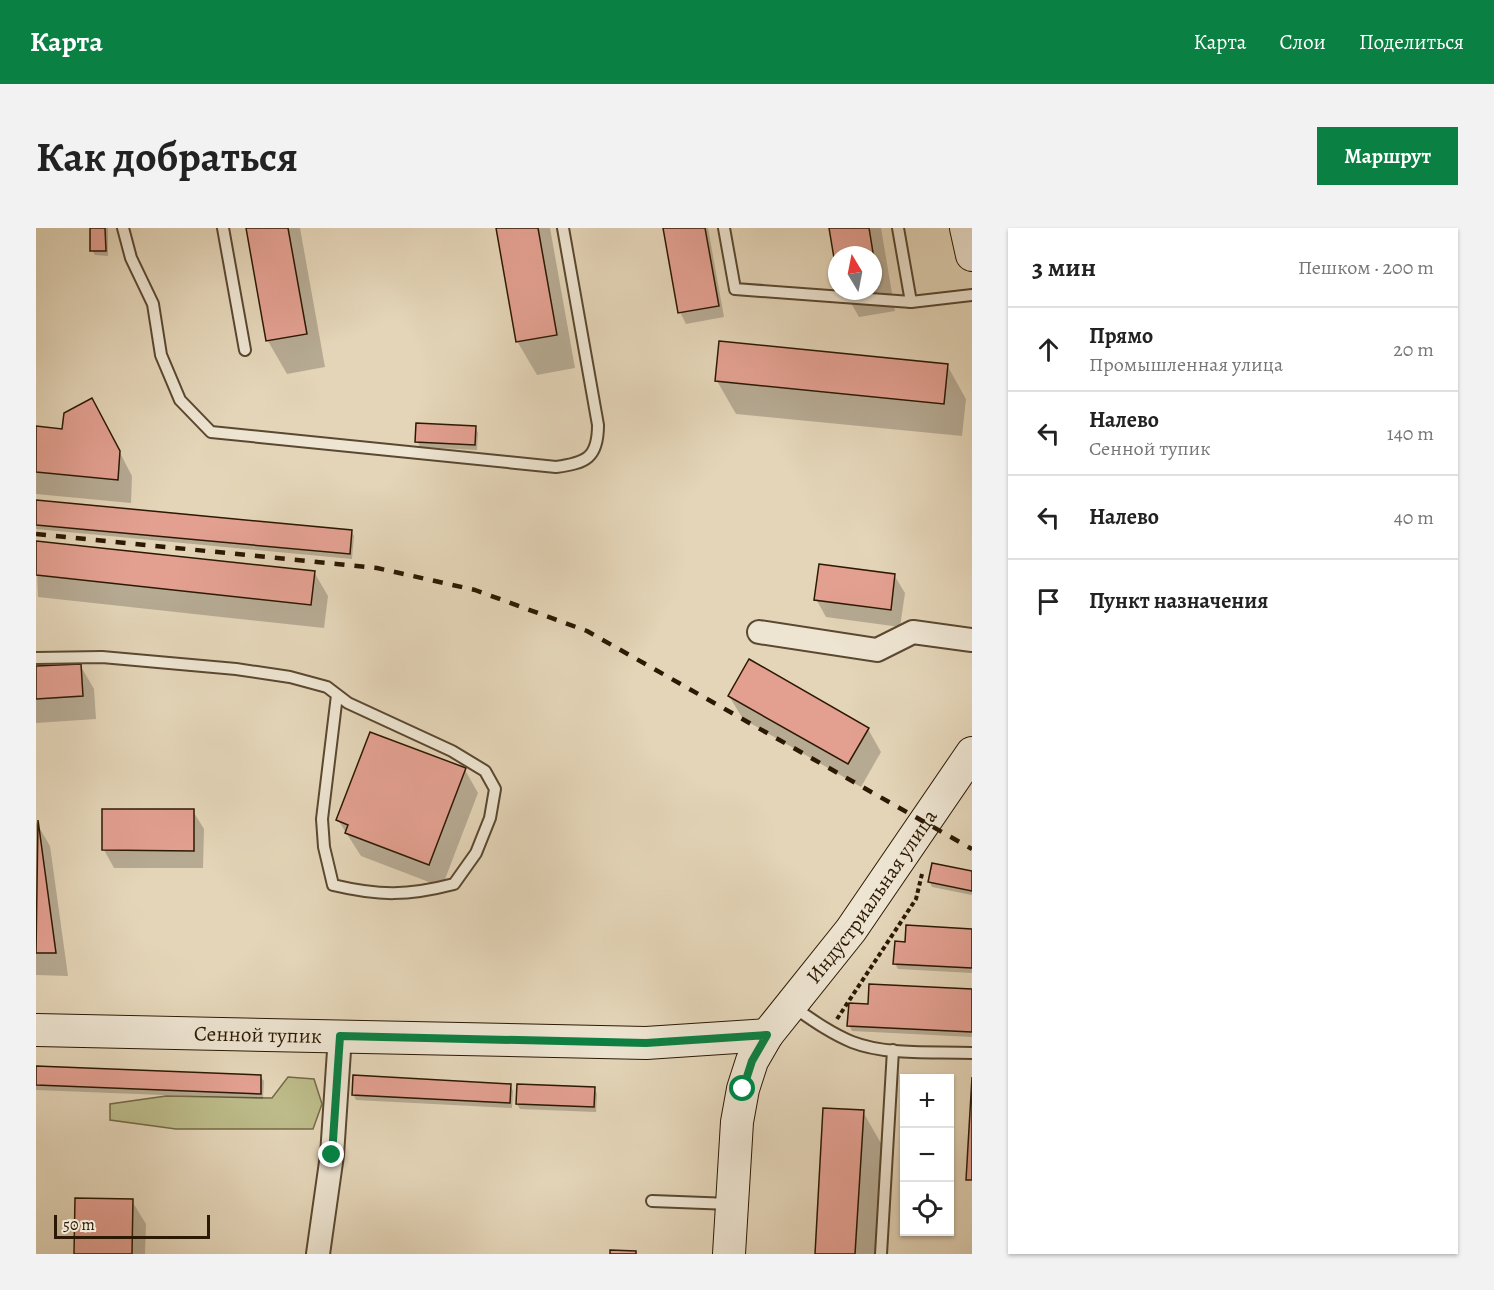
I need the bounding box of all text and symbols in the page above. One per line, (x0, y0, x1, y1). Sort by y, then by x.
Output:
text: Карта (30, 23, 103, 61)
text: Карта (1193, 28, 1246, 56)
text: Слои (1279, 28, 1326, 56)
text: Поделиться (1359, 28, 1464, 56)
button: Маршрут (1317, 127, 1458, 185)
text: Как добраться (36, 128, 298, 185)
north arrow (828, 246, 882, 300)
text: 3 мин (1032, 250, 1096, 285)
text: Пешком · 200 m (1298, 254, 1434, 281)
text: Прямо (1089, 321, 1153, 351)
icon: ahead (1032, 333, 1065, 366)
text: 20 m (1393, 336, 1434, 363)
text: Промышленная улица (1089, 351, 1283, 378)
text: Налево (1089, 405, 1159, 435)
icon: left (1032, 417, 1065, 450)
text: 140 m (1387, 420, 1434, 447)
text: Сенной тупик (1089, 435, 1211, 462)
icon: left (1032, 501, 1065, 534)
text: Налево (1089, 502, 1159, 532)
text: 40 m (1394, 504, 1434, 531)
icon: arrive (1032, 585, 1065, 618)
text: Пункт назначения (1089, 586, 1268, 616)
street label: Индустриальная улица (800, 803, 944, 989)
street label: Сенной тупик (194, 1019, 322, 1050)
map controls (900, 1074, 954, 1236)
button: + (900, 1074, 954, 1128)
route start (729, 1075, 755, 1101)
button: − (900, 1128, 954, 1182)
route end (318, 1141, 344, 1167)
button: locate (900, 1182, 954, 1236)
scale bar (54, 1212, 210, 1240)
text: 50 m (63, 1214, 95, 1236)

